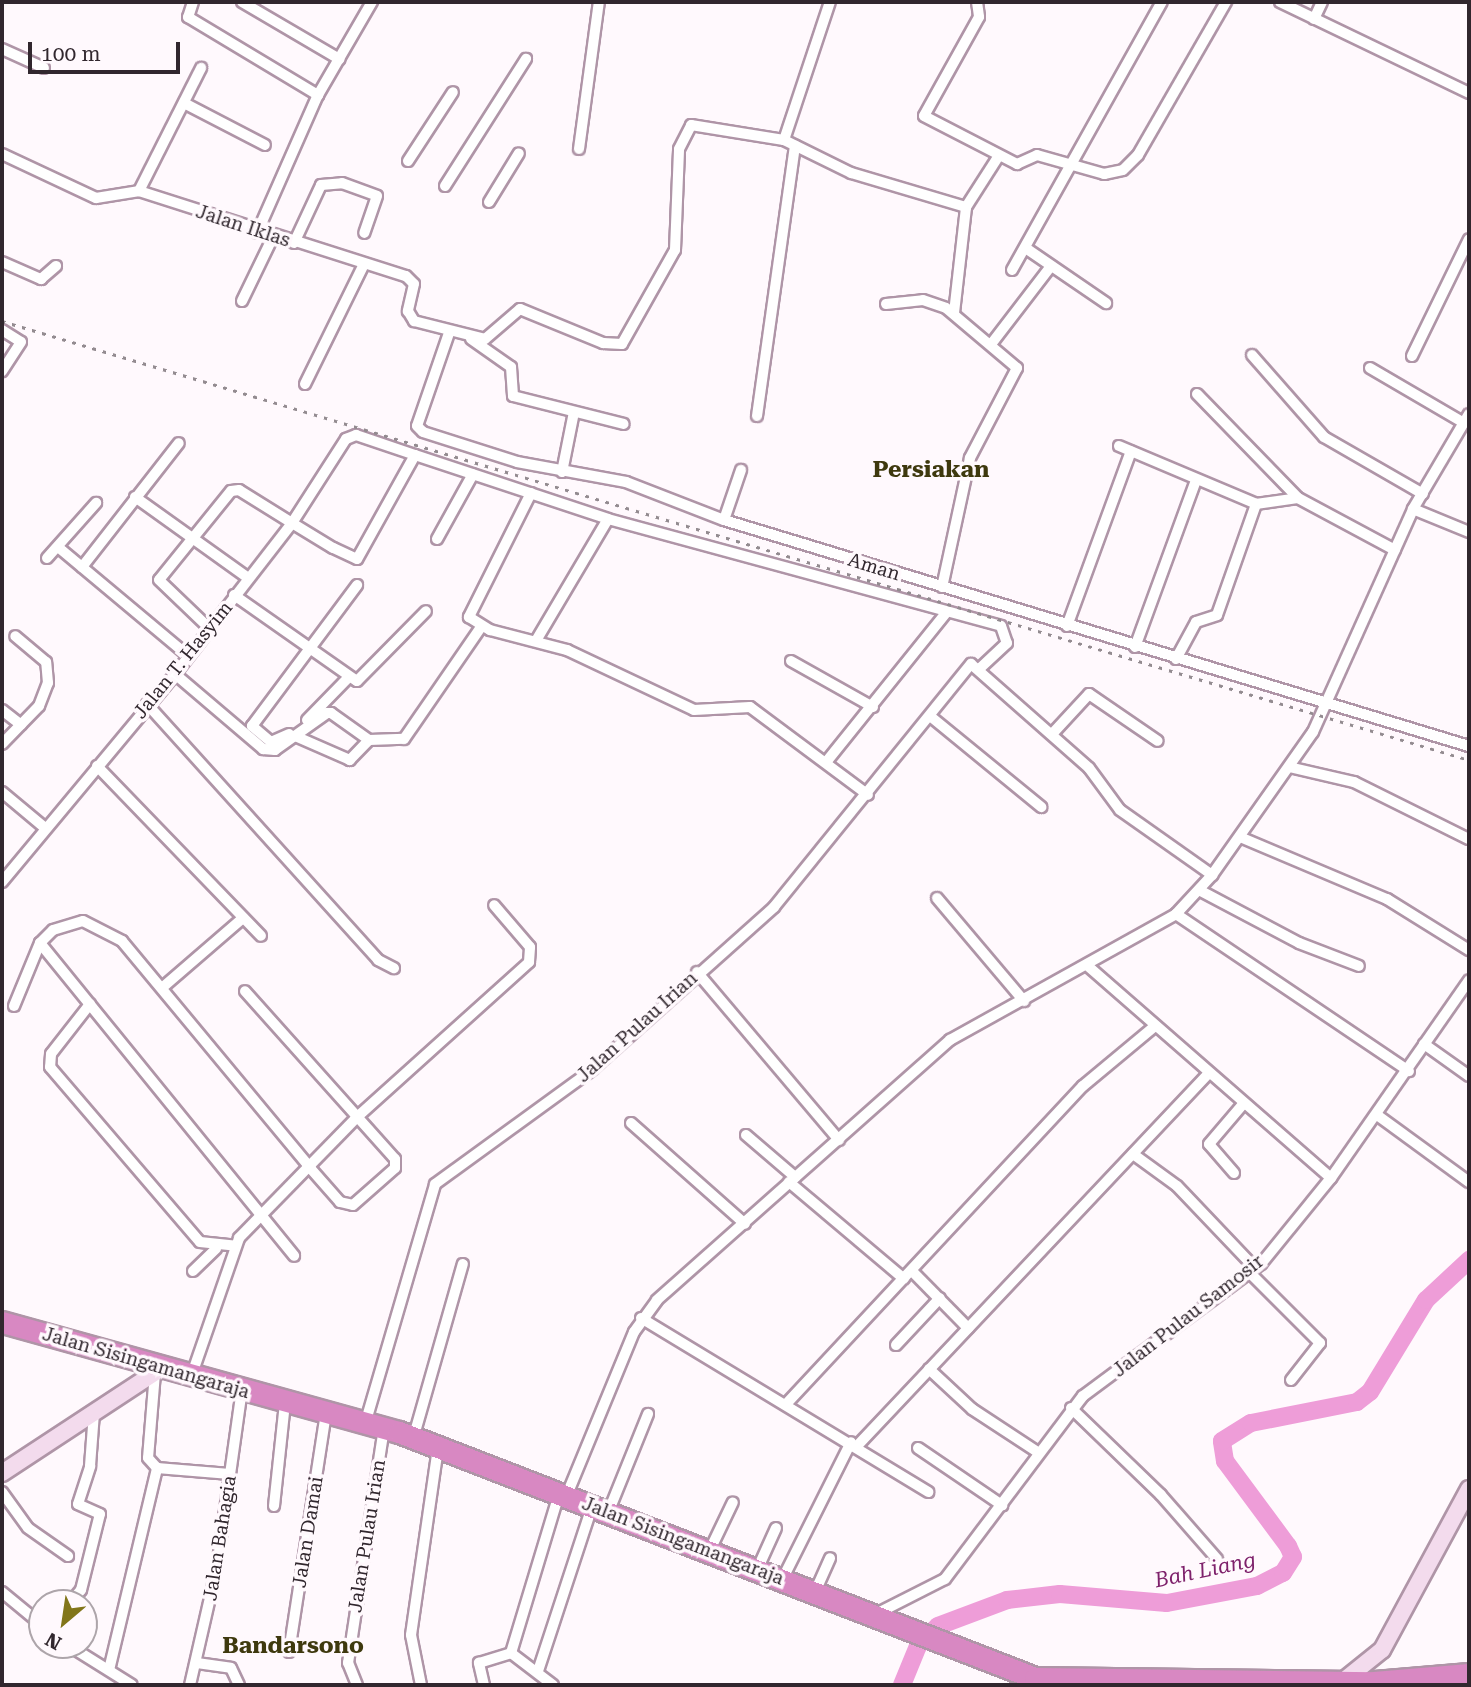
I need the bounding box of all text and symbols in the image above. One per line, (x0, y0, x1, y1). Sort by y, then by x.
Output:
scale bar (32, 28, 184, 72)
text: 100 m (41, 42, 101, 66)
street label: Jalan Iklas (193, 200, 293, 252)
district label: Persiakan (873, 456, 989, 484)
street label: Aman (845, 548, 903, 586)
street label: Jalan T. Hasyim (129, 597, 237, 723)
street label: Jalan Pulau Irian (572, 967, 702, 1087)
street label: Jalan Pulau Samosir (1108, 1250, 1268, 1382)
street label: Jalan Sisingamangaraja (40, 1322, 252, 1404)
street label: Jalan Pulau Irian (344, 1458, 390, 1614)
street label: Jalan Bahagia (199, 1474, 241, 1602)
street label: Jalan Damai (288, 1475, 328, 1589)
street label: Jalan Sisingamangaraja (579, 1492, 787, 1590)
water label: Bah Liang (1152, 1547, 1258, 1593)
north arrow (28, 1589, 98, 1659)
text: N (42, 1627, 66, 1655)
district label: Bandarsono (222, 1632, 364, 1660)

